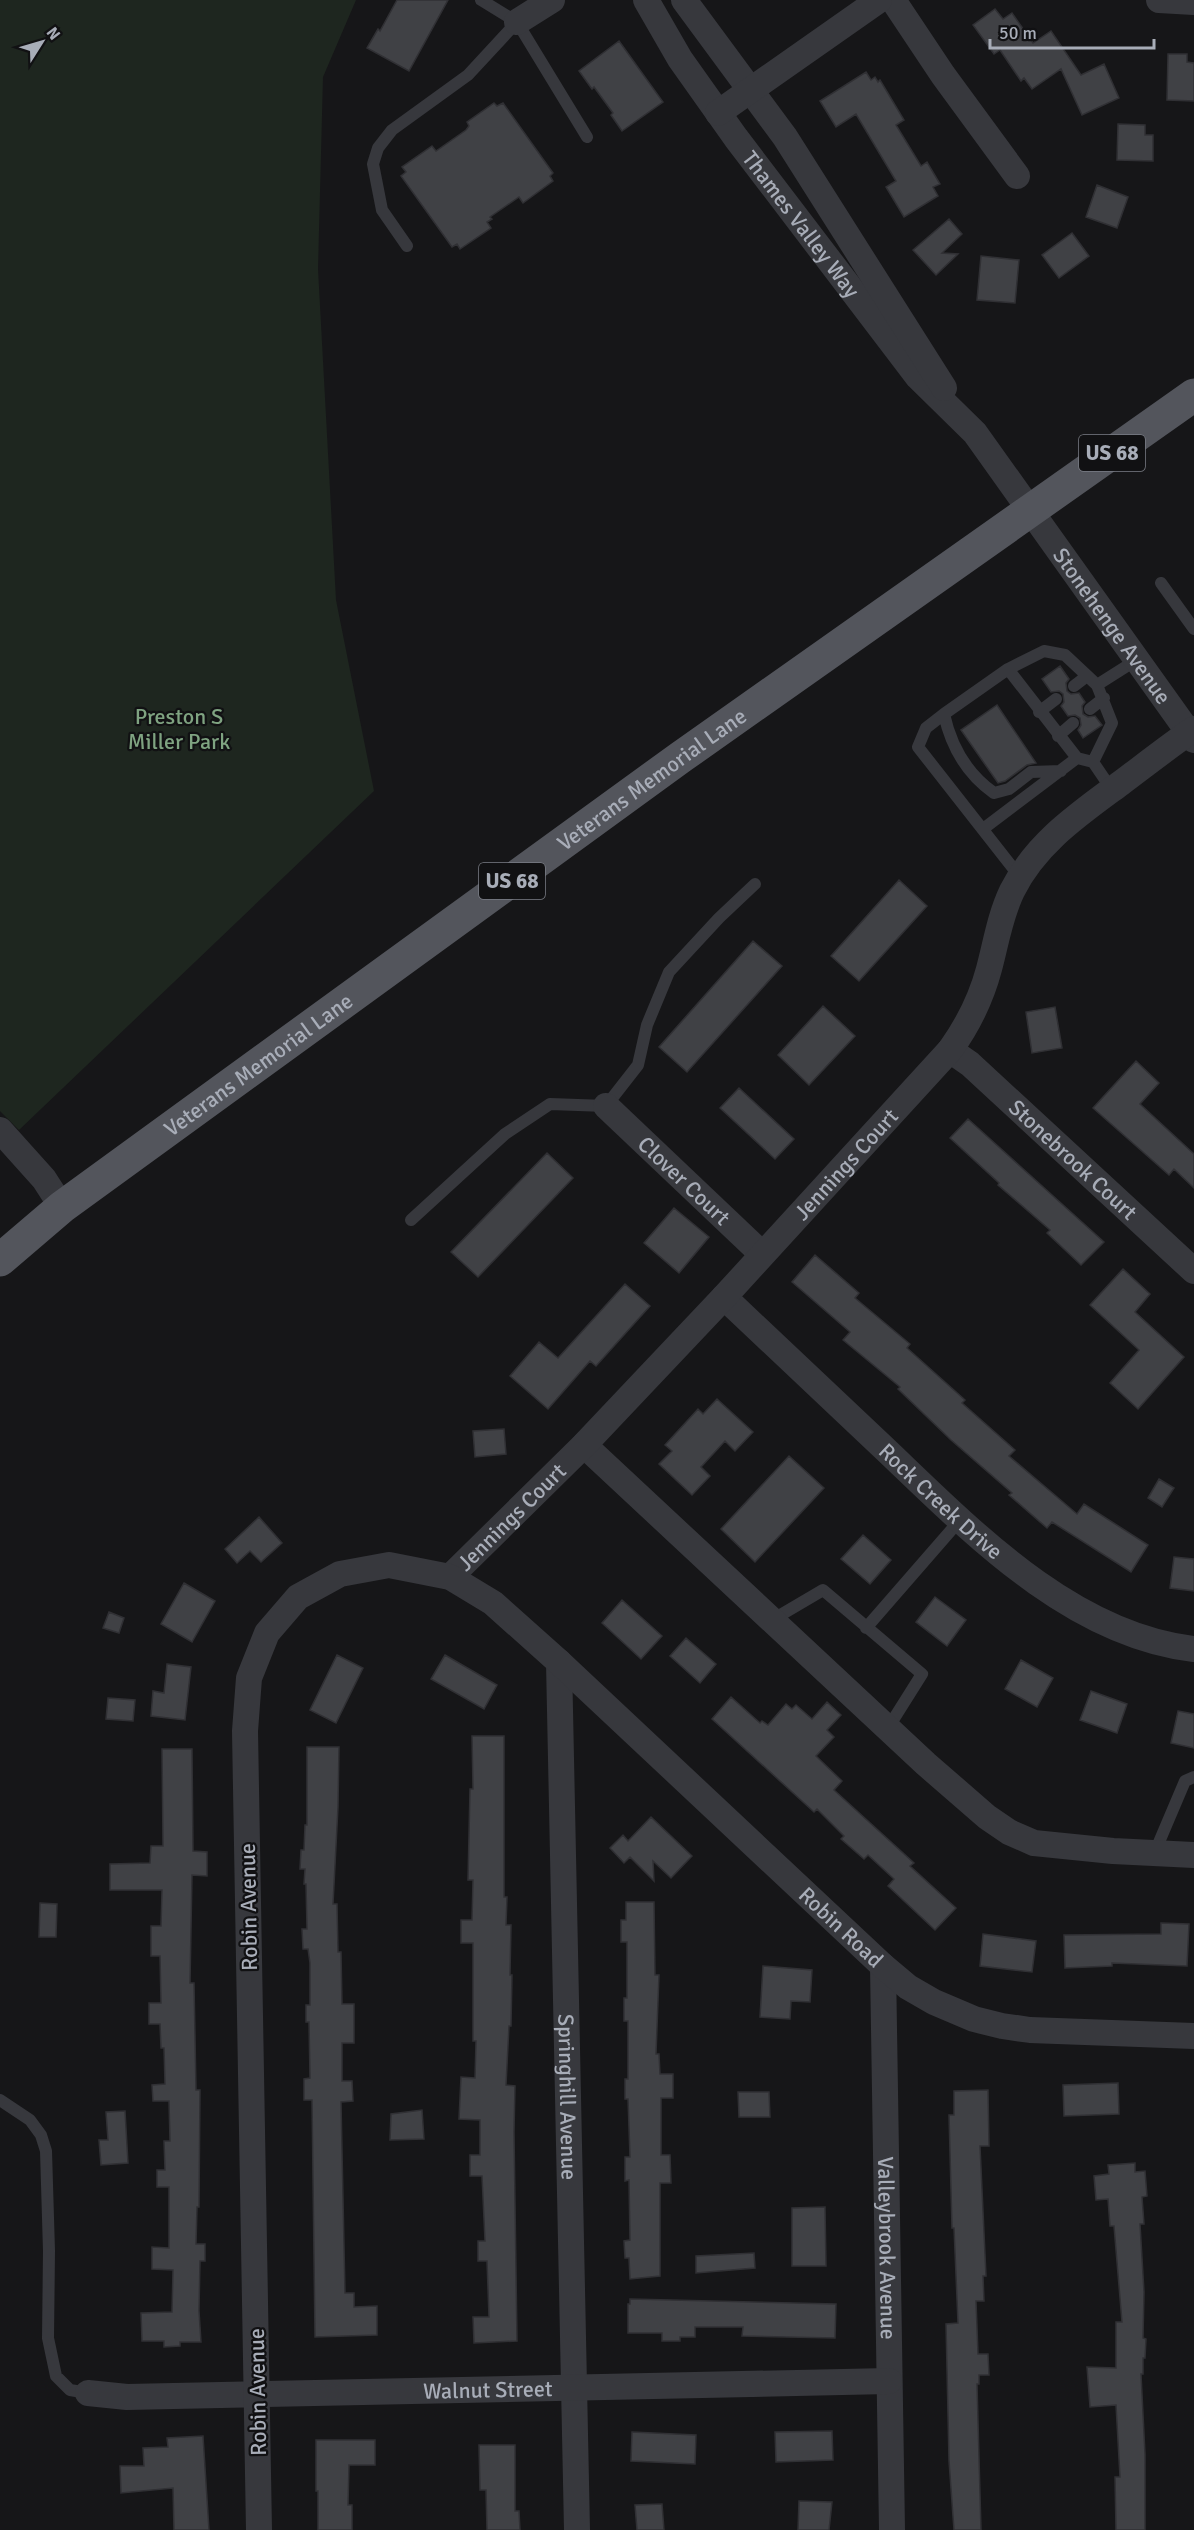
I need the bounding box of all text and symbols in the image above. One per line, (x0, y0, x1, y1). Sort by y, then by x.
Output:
north arrow (12, 12, 72, 72)
scale bar (990, 12, 1154, 50)
text: 50 m (999, 22, 1037, 44)
text: N (42, 23, 65, 44)
street label: Thames Valley Way (737, 146, 866, 304)
road number: US 68 (1079, 435, 1145, 471)
street label: Stonehenge Avenue (1047, 543, 1177, 709)
street label: Veterans Memorial Lane (552, 702, 752, 857)
park label: Preston S Miller Park (128, 703, 230, 755)
road number: US 68 (479, 863, 545, 899)
street label: Veterans Memorial Lane (159, 987, 358, 1142)
street label: Stonebrook Court (1003, 1094, 1143, 1226)
street label: Jennings Court (788, 1103, 904, 1226)
street label: Clover Court (632, 1131, 736, 1231)
street label: Rock Creek Drive (873, 1438, 1008, 1565)
street label: Jennings Court (452, 1457, 572, 1576)
street label: Robin Avenue (234, 1843, 263, 1971)
street label: Robin Road (793, 1881, 889, 1973)
street label: Springhill Avenue (552, 2013, 583, 2180)
street label: Valleybrook Avenue (872, 2156, 902, 2340)
street label: Robin Avenue (243, 2328, 272, 2456)
street label: Walnut Street (423, 2375, 553, 2405)

